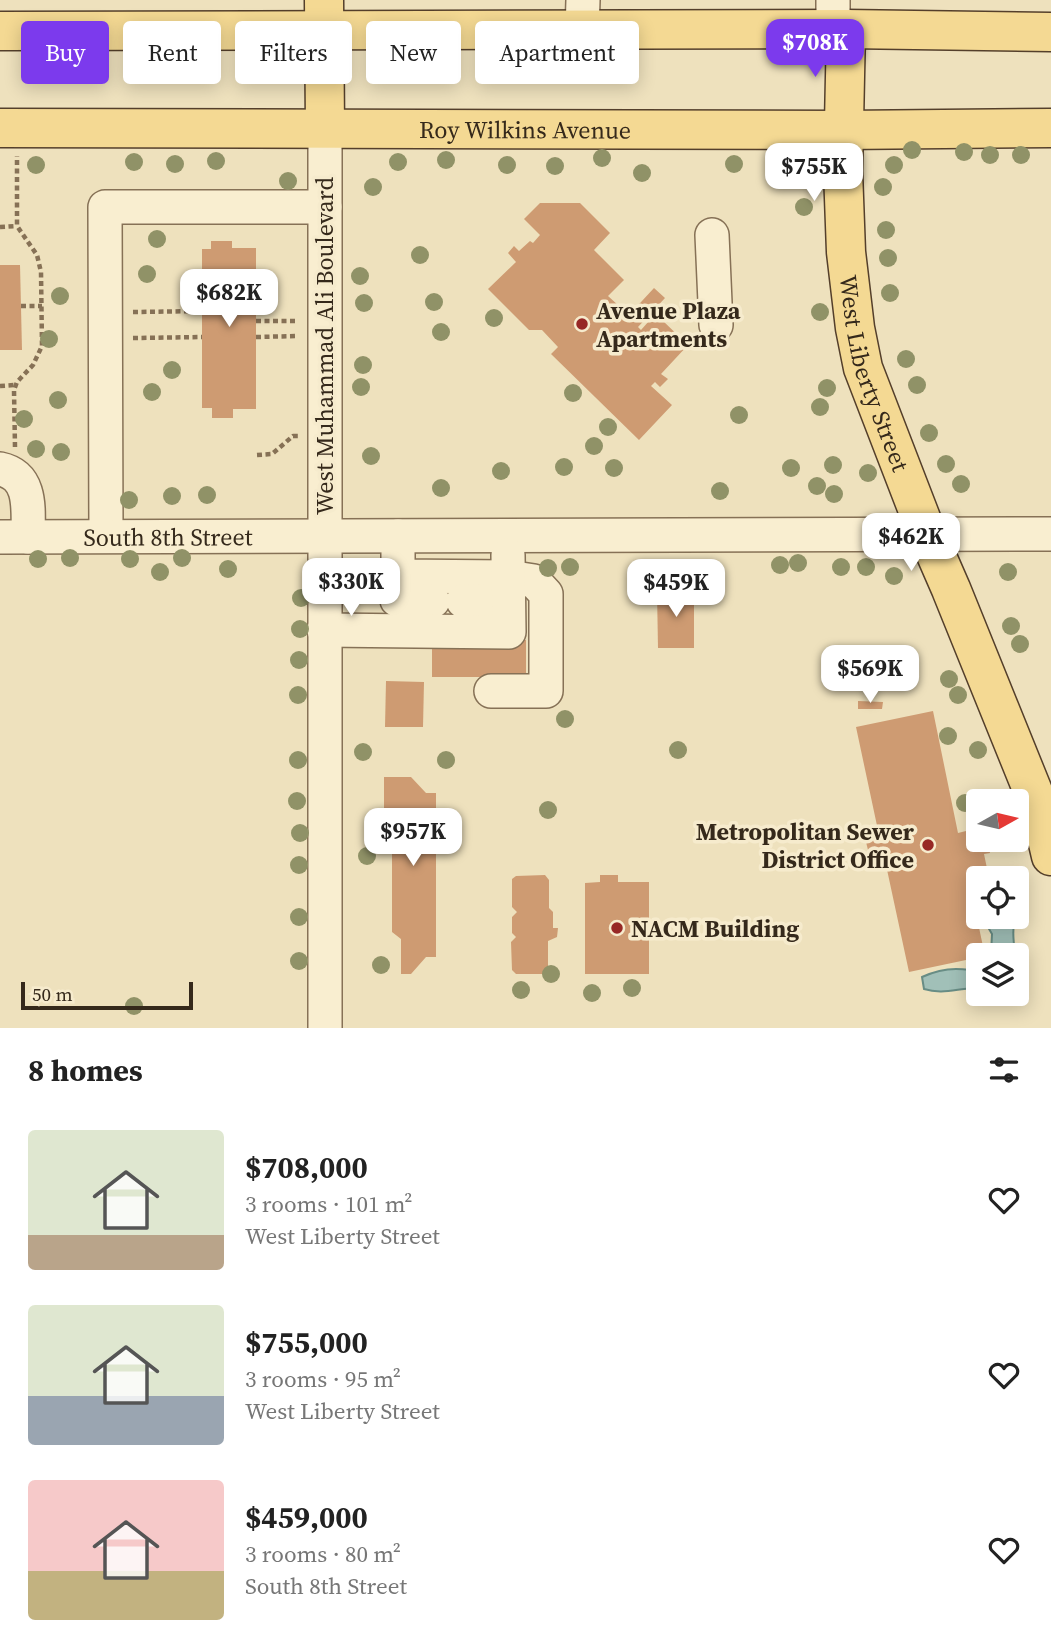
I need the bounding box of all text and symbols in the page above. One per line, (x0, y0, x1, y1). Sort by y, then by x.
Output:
pin: $708K (766, 20, 864, 79)
chip: Buy (21, 21, 109, 84)
chip: Rent (123, 21, 221, 84)
chip: Filters (235, 21, 352, 84)
chip: New (366, 21, 461, 84)
chip: Apartment (475, 21, 639, 84)
text: $708K (782, 26, 848, 58)
street label: Roy Wilkins Avenue (419, 112, 631, 146)
pin: $755K (765, 144, 863, 203)
text: $755K (781, 150, 847, 182)
street label: West Muhammad Ali Boulevard (308, 177, 341, 515)
pin: $682K (180, 270, 278, 329)
street label: West Liberty Street (832, 273, 918, 476)
text: $682K (196, 276, 262, 308)
place label: Avenue Plaza Apartments (596, 294, 741, 355)
marker: Avenue Plaza Apartments (574, 316, 590, 332)
pin: $462K (862, 514, 960, 573)
street label: South 8th Street (83, 520, 253, 553)
text: $462K (878, 520, 944, 552)
pin: $330K (302, 558, 400, 618)
pin: $459K (627, 560, 725, 619)
text: $330K (318, 565, 384, 597)
text: $459K (643, 566, 709, 598)
pin: $569K (821, 646, 919, 705)
text: $569K (837, 652, 903, 684)
north arrow (966, 789, 1029, 852)
map controls (966, 789, 1029, 1006)
pin: $957K (364, 808, 462, 868)
text: $957K (380, 815, 446, 847)
place label: Metropolitan Sewer District Office (696, 815, 915, 876)
marker: Metropolitan Sewer District Office (920, 837, 936, 853)
button: locate (966, 866, 1029, 929)
place label: NACM Building (631, 912, 799, 945)
marker: NACM Building (609, 920, 625, 936)
button: layers (966, 943, 1029, 1006)
scale bar (21, 979, 192, 1011)
text: 50 m (32, 981, 73, 1007)
text: 8 homes (28, 1050, 143, 1091)
icon: filters (985, 1051, 1023, 1089)
text: $708,000 (245, 1147, 368, 1188)
icon: home (84, 1158, 168, 1242)
icon: heart (985, 1181, 1023, 1219)
text: 3 rooms · 101 m² (245, 1188, 412, 1220)
text: West Liberty Street (245, 1220, 440, 1252)
text: $755,000 (245, 1322, 368, 1363)
icon: home (84, 1333, 168, 1417)
icon: heart (985, 1356, 1023, 1394)
text: 3 rooms · 95 m² (245, 1363, 401, 1395)
text: West Liberty Street (245, 1395, 440, 1427)
text: $459,000 (245, 1497, 368, 1538)
icon: home (84, 1508, 168, 1592)
icon: heart (985, 1531, 1023, 1569)
text: 3 rooms · 80 m² (245, 1538, 401, 1570)
text: South 8th Street (245, 1570, 407, 1602)

